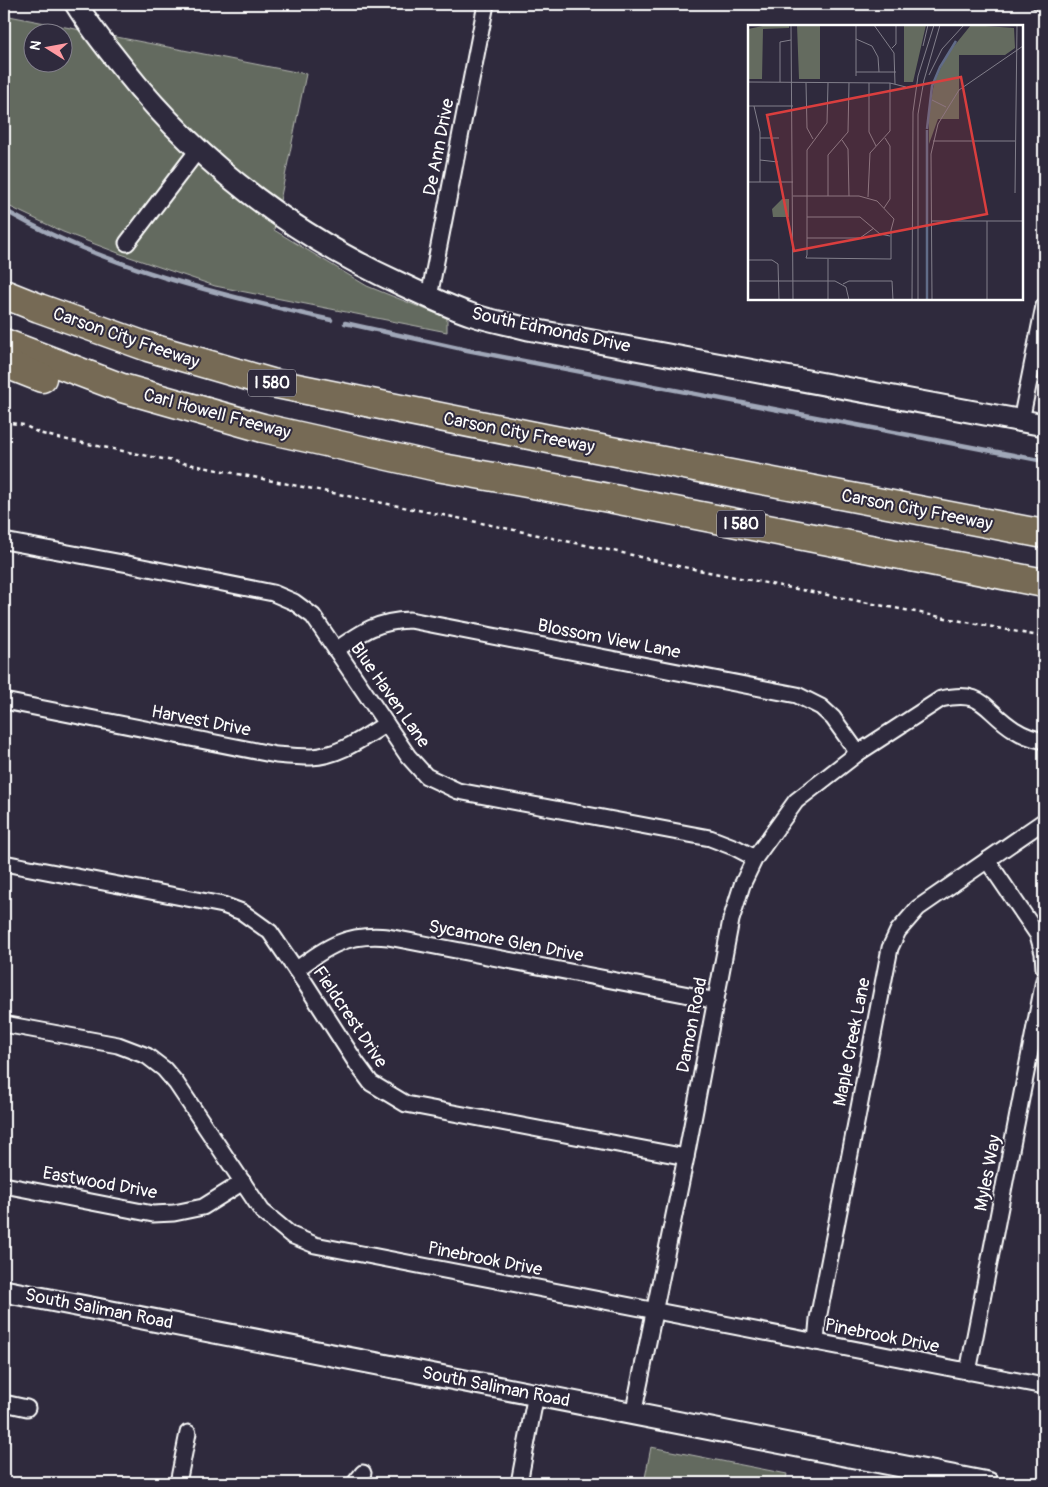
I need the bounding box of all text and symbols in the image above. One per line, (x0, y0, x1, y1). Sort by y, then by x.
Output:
north arrow (22, 22, 72, 72)
inset map (748, 25, 1023, 300)
text: N (26, 39, 45, 52)
street label: De Ann Drive (418, 96, 460, 198)
street label: Carson City Freeway (50, 302, 203, 374)
street label: South Edmonds Drive (469, 302, 633, 358)
road number: I 580 (248, 369, 296, 396)
street label: Carl Howell Freeway (141, 383, 293, 445)
street label: Carson City Freeway (441, 407, 597, 459)
street label: Carson City Freeway (839, 484, 995, 536)
road number: I 580 (717, 510, 765, 538)
street label: Blossom View Lane (536, 614, 683, 664)
street label: Blue Haven Lane (345, 638, 435, 752)
street label: Harvest Drive (149, 700, 253, 742)
street label: Sycamore Glen Drive (427, 915, 586, 967)
street label: Fieldcrest Drive (308, 962, 393, 1072)
street label: Damon Road (672, 975, 712, 1075)
street label: Maple Creek Lane (828, 976, 876, 1108)
street label: Myles Way (969, 1133, 1007, 1213)
street label: Eastwood Drive (41, 1162, 159, 1204)
street label: Pinebrook Drive (426, 1237, 544, 1281)
street label: South Saliman Road (23, 1283, 175, 1335)
street label: Pinebrook Drive (823, 1314, 941, 1358)
street label: South Saliman Road (420, 1361, 572, 1413)

